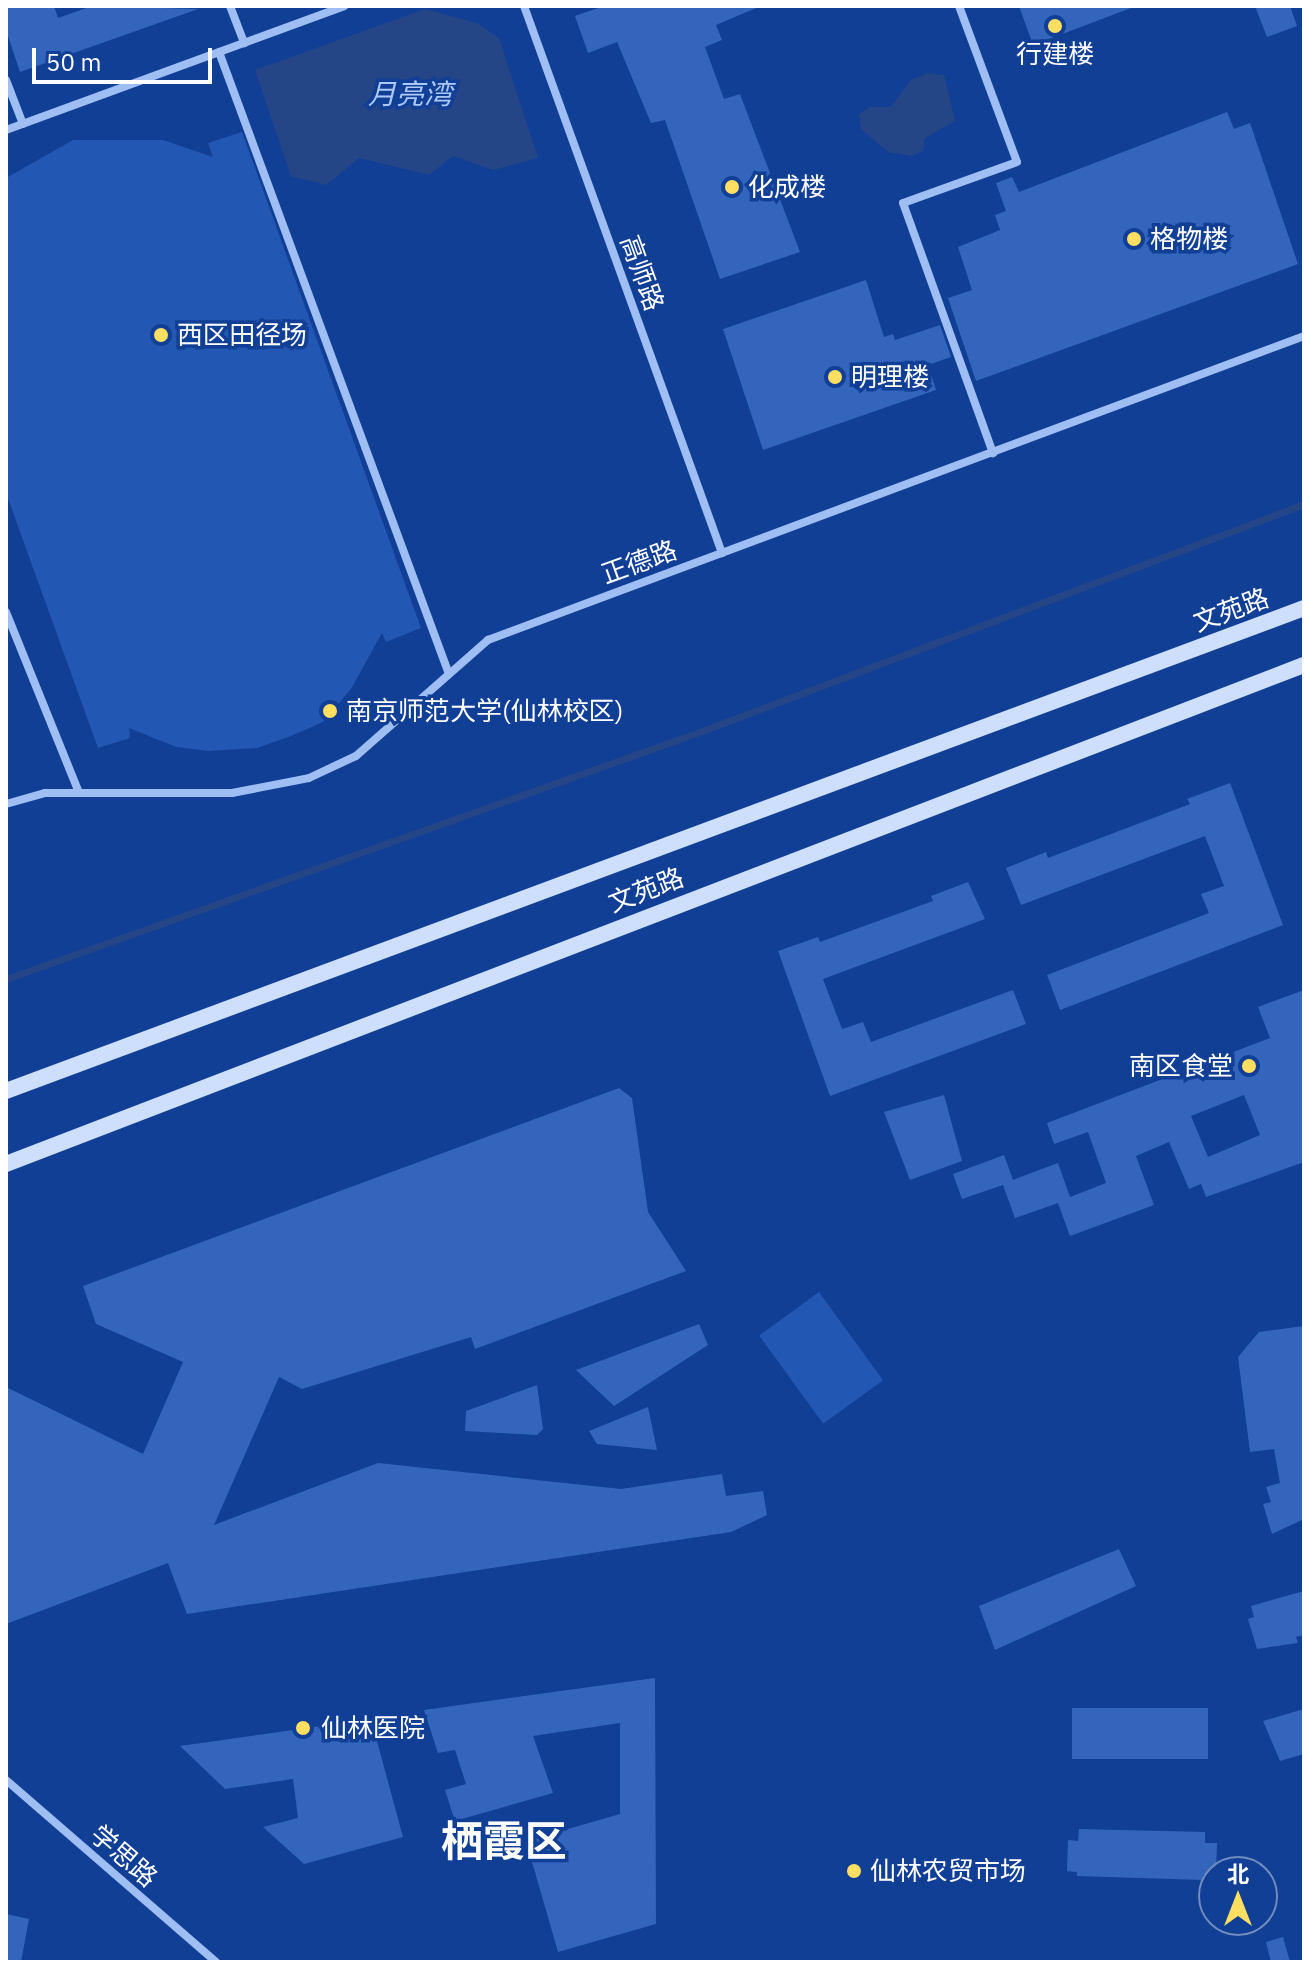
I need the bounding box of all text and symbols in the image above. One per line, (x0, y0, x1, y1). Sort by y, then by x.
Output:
marker: 行建楼 (1046, 17, 1064, 35)
scale bar (36, 32, 216, 82)
place label: 行建楼 (1016, 38, 1094, 70)
text: 50 m (46, 46, 101, 78)
water label: 月亮湾 (368, 77, 452, 111)
place label: 化成楼 (748, 171, 826, 203)
marker: 化成楼 (723, 178, 741, 196)
place label: 格物楼 (1150, 223, 1228, 255)
marker: 格物楼 (1125, 230, 1143, 248)
street label: 高师路 (614, 231, 670, 315)
place label: 西区田径场 (177, 319, 307, 351)
marker: 西区田径场 (152, 326, 170, 344)
place label: 明理楼 (851, 361, 929, 393)
marker: 明理楼 (826, 368, 844, 386)
street label: 正德路 (597, 534, 681, 590)
street label: 文苑路 (1189, 582, 1273, 638)
place label: 南京师范大学(仙林校区) (346, 695, 623, 727)
marker: 南京师范大学(仙林校区) (321, 702, 339, 720)
street label: 文苑路 (604, 861, 688, 919)
place label: 南区食堂 (1129, 1050, 1233, 1082)
marker: 南区食堂 (1240, 1057, 1258, 1075)
place label: 仙林医院 (321, 1712, 425, 1744)
marker: 仙林医院 (292, 1717, 314, 1739)
district label: 栖霞区 (441, 1816, 567, 1866)
street label: 学思路 (84, 1819, 164, 1893)
place label: 仙林农贸市场 (870, 1855, 1026, 1887)
north arrow (1198, 1856, 1278, 1936)
text: 北 (1227, 1859, 1249, 1888)
marker: 仙林农贸市场 (845, 1862, 863, 1880)

